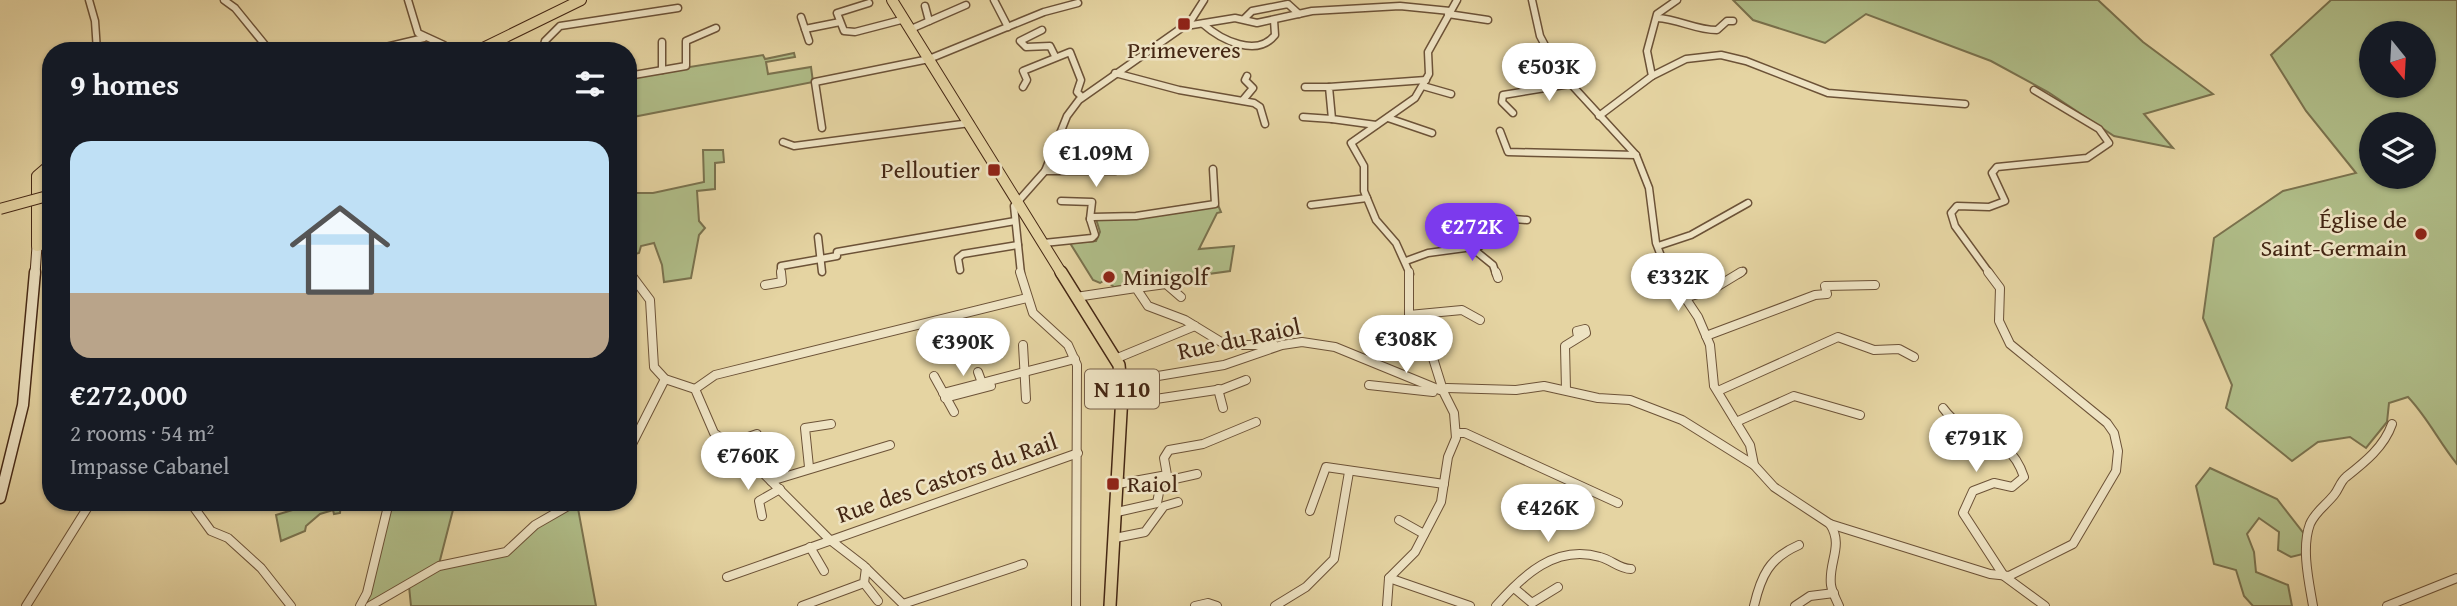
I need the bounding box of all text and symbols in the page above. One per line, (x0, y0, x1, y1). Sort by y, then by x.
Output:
marker: Primeveres (1176, 16, 1192, 32)
north arrow (2359, 21, 2436, 98)
map controls (2359, 21, 2436, 189)
place label: Primeveres (1127, 32, 1241, 67)
pin: €503K (1500, 43, 1598, 103)
text: €503K (1518, 49, 1580, 82)
text: 9 homes (70, 62, 179, 106)
icon: filters (571, 65, 609, 103)
button: layers (2359, 112, 2436, 189)
pin: €1.09M (1039, 130, 1153, 189)
text: €1.09M (1059, 135, 1133, 168)
place label: Pelloutier (881, 152, 980, 187)
marker: Pelloutier (986, 162, 1002, 178)
icon: home (277, 187, 403, 313)
place label: Église de Saint-Germain (2261, 202, 2408, 265)
pin: €272K (1423, 204, 1521, 263)
text: €272K (1441, 209, 1503, 242)
marker: Église de Saint-Germain (2413, 226, 2429, 242)
pin: €332K (1629, 254, 1727, 313)
place label: Minigolf (1123, 259, 1211, 294)
text: €332K (1647, 259, 1709, 292)
marker: Minigolf (1101, 269, 1117, 285)
street label: Rue du Raiol (1174, 308, 1304, 369)
pin: €308K (1357, 316, 1455, 375)
pin: €390K (914, 318, 1012, 378)
text: €308K (1375, 321, 1437, 354)
text: €390K (932, 324, 994, 357)
road number: N 110 (1085, 370, 1159, 408)
text: €272,000 (70, 372, 187, 416)
pin: €791K (1927, 414, 2025, 474)
text: 2 rooms · 54 m² (70, 416, 214, 449)
text: €791K (1945, 420, 2007, 453)
street label: Rue des Castors du Rail (832, 423, 1062, 532)
pin: €760K (699, 433, 797, 492)
text: €760K (717, 438, 779, 471)
text: Impasse Cabanel (70, 449, 230, 482)
place label: Raiol (1127, 466, 1178, 501)
marker: Raiol (1105, 476, 1121, 492)
pin: €426K (1499, 484, 1597, 544)
text: €426K (1517, 490, 1579, 523)

